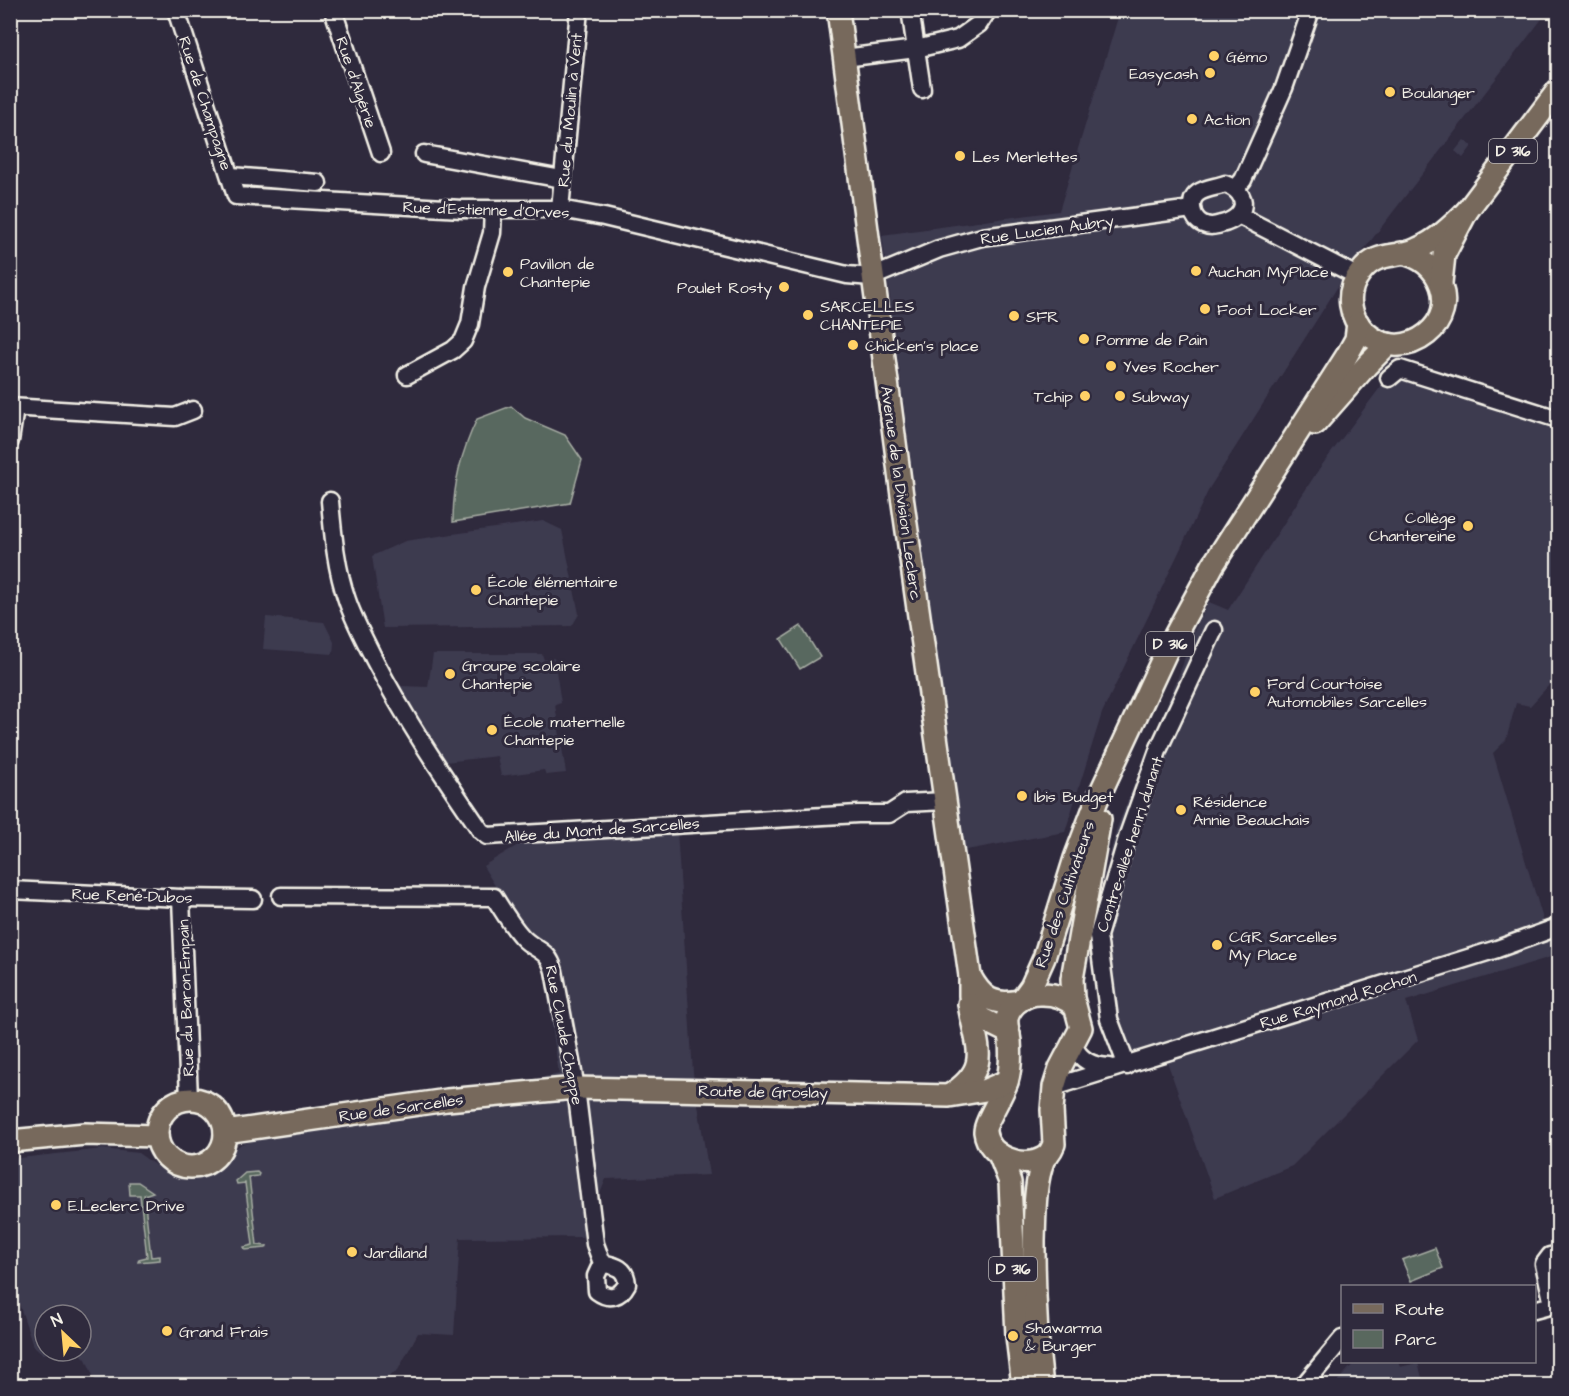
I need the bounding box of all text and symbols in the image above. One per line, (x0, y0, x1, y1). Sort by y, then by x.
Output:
street label: Rue du Moulin à Vent (552, 32, 588, 188)
street label: Rue de Champagne (172, 33, 237, 174)
street label: Rue d'Algérie (329, 34, 382, 131)
place label: Gémo (1226, 46, 1267, 68)
marker: Gémo (1207, 49, 1221, 63)
place label: Easycash (1129, 63, 1198, 86)
marker: Easycash (1203, 66, 1217, 80)
place label: Boulanger (1402, 82, 1475, 105)
marker: Boulanger (1383, 85, 1397, 99)
place label: Action (1204, 109, 1250, 131)
marker: Action (1185, 112, 1199, 126)
road number: D 316 (1489, 139, 1537, 163)
place label: Les Merlettes (972, 146, 1078, 168)
marker: Les Merlettes (953, 149, 967, 163)
street label: Rue d'Estienne d'Orves (402, 196, 570, 224)
street label: Rue Lucien Aubry (979, 210, 1116, 251)
place label: Pavillon de Chantepie (520, 253, 595, 293)
place label: Auchan MyPlace (1208, 261, 1329, 284)
marker: Auchan MyPlace (1189, 264, 1203, 278)
marker: Pavillon de Chantepie (501, 265, 515, 279)
place label: Poulet Rosty (677, 277, 772, 300)
marker: Poulet Rosty (777, 280, 791, 294)
place label: SARCELLES CHANTEPIE (820, 296, 915, 336)
place label: Foot Locker (1217, 299, 1317, 321)
marker: Foot Locker (1198, 302, 1212, 316)
place label: SFR (1026, 306, 1059, 328)
marker: SARCELLES CHANTEPIE (801, 308, 815, 322)
marker: SFR (1007, 309, 1021, 323)
place label: Pomme de Pain (1096, 329, 1207, 351)
marker: Pomme de Pain (1077, 332, 1091, 346)
place label: Chicken's place (865, 335, 979, 357)
marker: Chicken's place (846, 338, 860, 352)
place label: Yves Rocher (1123, 356, 1219, 378)
marker: Yves Rocher (1104, 359, 1118, 373)
street label: Avenue de la Division Leclerc (875, 385, 927, 602)
place label: Tchip (1034, 386, 1073, 408)
place label: Subway (1132, 386, 1189, 409)
marker: Tchip (1078, 389, 1092, 403)
marker: Subway (1113, 389, 1127, 403)
place label: Collège Chantereine (1369, 507, 1456, 547)
marker: Collège Chantereine (1461, 519, 1475, 533)
place label: École élémentaire Chantepie (488, 571, 618, 611)
marker: École élémentaire Chantepie (469, 583, 483, 597)
road number: D 316 (1146, 632, 1194, 656)
place label: Groupe scolaire Chantepie (462, 655, 581, 695)
marker: Groupe scolaire Chantepie (443, 667, 457, 681)
place label: Ford Courtoise Automobiles Sarcelles (1267, 673, 1427, 713)
marker: Ford Courtoise Automobiles Sarcelles (1248, 685, 1262, 699)
place label: École maternelle Chantepie (504, 711, 625, 751)
marker: École maternelle Chantepie (485, 723, 499, 737)
street label: Contre-allée henri dunant (1091, 753, 1169, 935)
place label: Ibis Budget (1034, 786, 1114, 809)
marker: Ibis Budget (1015, 789, 1029, 803)
place label: Résidence Annie Beauchais (1193, 791, 1310, 831)
marker: Résidence Annie Beauchais (1174, 803, 1188, 817)
street label: Allée du Mont de Sarcelles (504, 812, 701, 848)
street label: Rue des Cultivateurs (1030, 818, 1100, 970)
street label: Rue René-Dubos (71, 883, 193, 909)
street label: Rue du Baron-Empain (172, 919, 200, 1077)
place label: CGR Sarcelles My Place (1229, 926, 1337, 967)
marker: CGR Sarcelles My Place (1210, 938, 1224, 952)
street label: Rue Claude Chappe (540, 963, 588, 1107)
street label: Rue Raymond Rochon (1257, 966, 1419, 1035)
street label: Route de Groslay (698, 1080, 828, 1105)
street label: Rue de Sarcelles (337, 1088, 465, 1128)
place label: E.Leclerc Drive (68, 1195, 185, 1217)
marker: E.Leclerc Drive (49, 1198, 63, 1212)
place label: Jardiland (364, 1242, 427, 1264)
marker: Jardiland (345, 1245, 359, 1259)
road number: D 316 (989, 1257, 1037, 1281)
legend (1341, 1285, 1536, 1363)
text: Route (1395, 1297, 1444, 1322)
north arrow (33, 1303, 93, 1363)
text: N (48, 1308, 66, 1333)
place label: Shawarma & Burger (1025, 1317, 1102, 1358)
place label: Grand Frais (179, 1321, 268, 1343)
marker: Grand Frais (160, 1324, 174, 1338)
text: Parc (1395, 1327, 1437, 1352)
marker: Shawarma & Burger (1006, 1329, 1020, 1343)

